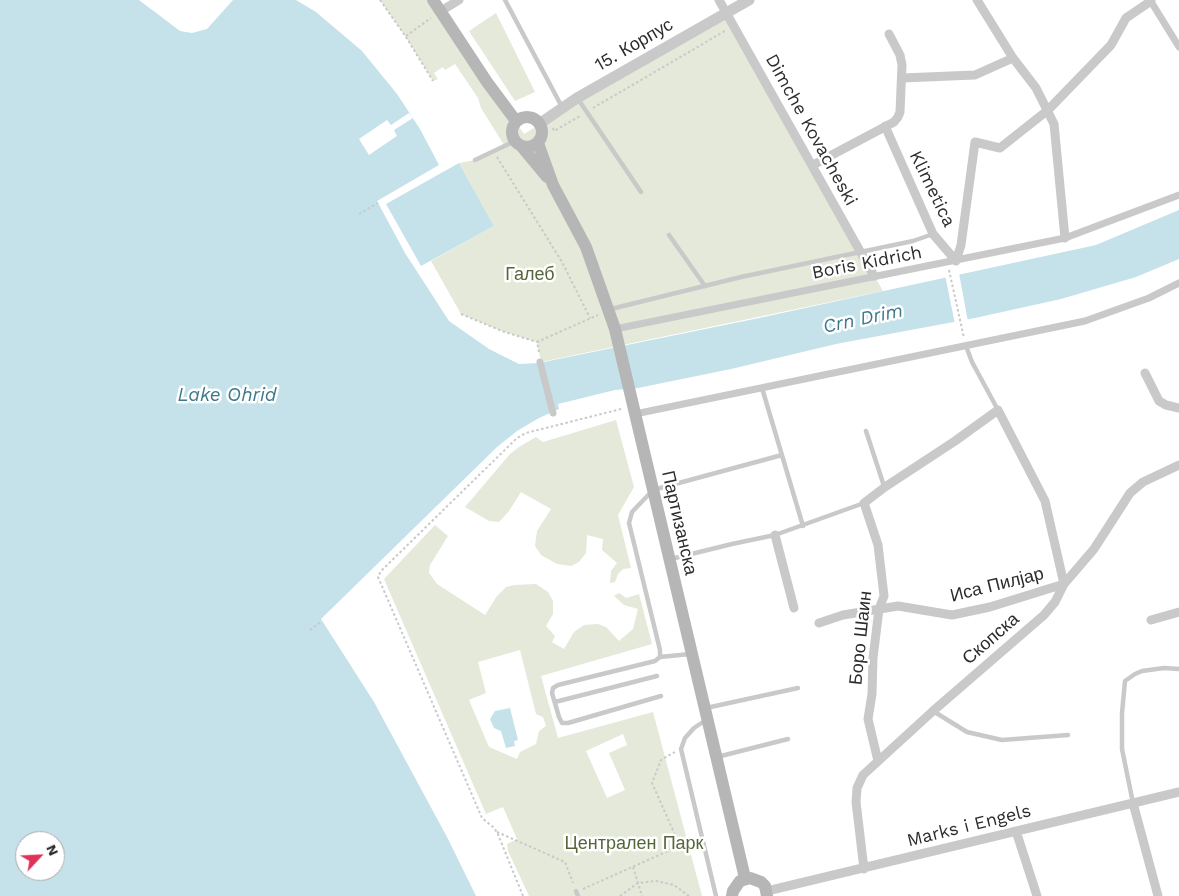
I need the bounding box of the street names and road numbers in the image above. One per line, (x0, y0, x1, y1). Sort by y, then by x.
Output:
street label: 15. Корпус (591, 14, 677, 76)
street label: Dimche Kovacheski (760, 50, 862, 210)
street label: Klimetica (904, 147, 960, 231)
street label: Boris Kidrich (810, 242, 924, 284)
street label: Партизанска (657, 469, 701, 577)
street label: Иса Пилјар (948, 563, 1046, 607)
street label: Боро Шаин (845, 590, 877, 686)
street label: Скопска (958, 609, 1024, 669)
street label: Marks i Engels (905, 800, 1033, 852)

